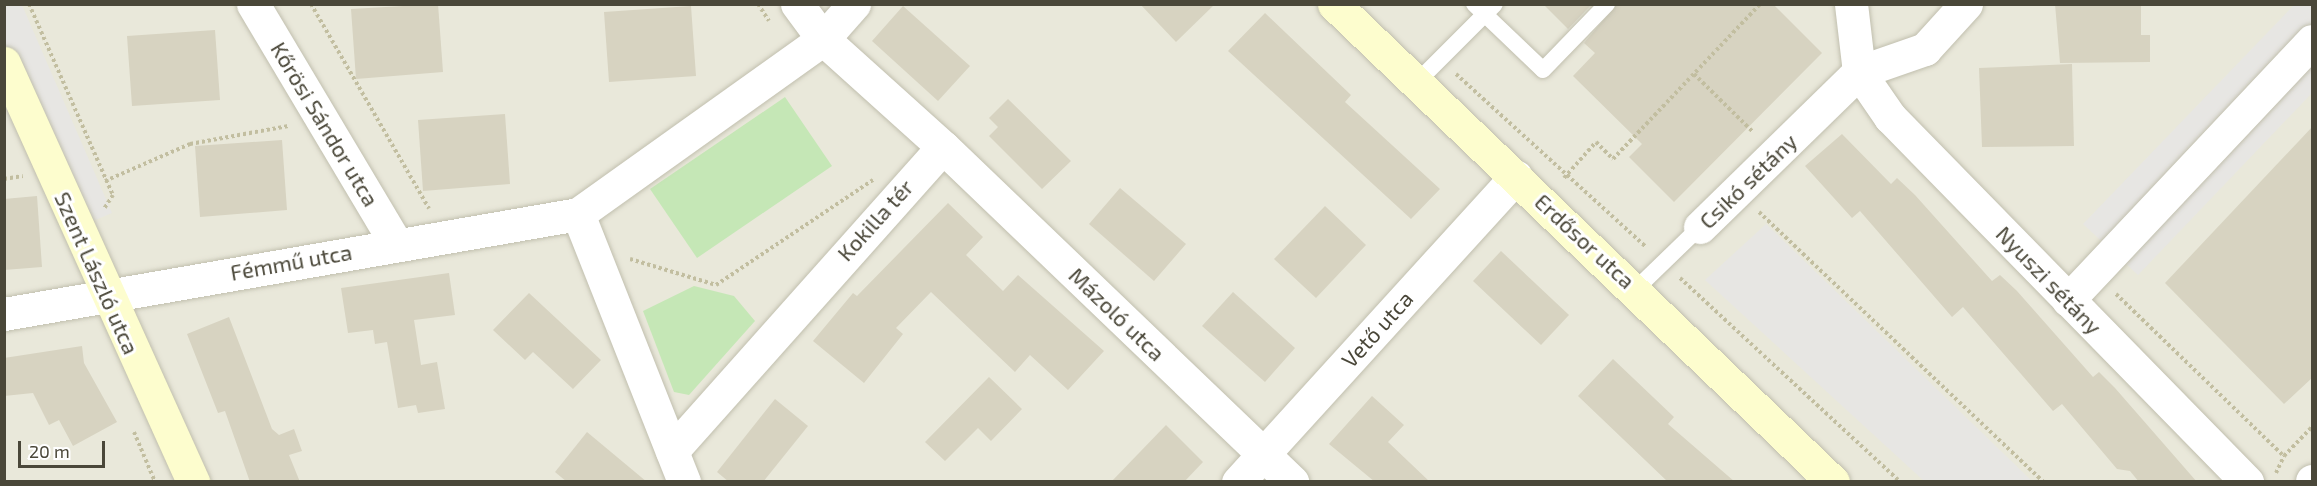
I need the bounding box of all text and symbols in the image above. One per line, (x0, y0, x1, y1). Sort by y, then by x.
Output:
street label: Kőrösi Sándor utca (265, 37, 385, 211)
street label: Csikó sétány (1694, 128, 1802, 234)
street label: Kokilla tér (831, 174, 919, 266)
street label: Szent László utca (49, 188, 145, 358)
street label: Erdősor utca (1529, 188, 1641, 294)
street label: Nyuszi sétány (1991, 220, 2107, 340)
street label: Fémmű utca (228, 238, 354, 286)
street label: Mázoló utca (1064, 262, 1170, 366)
street label: Vető utca (1336, 285, 1418, 373)
scale bar (21, 429, 108, 467)
text: 20 m (29, 440, 70, 462)

